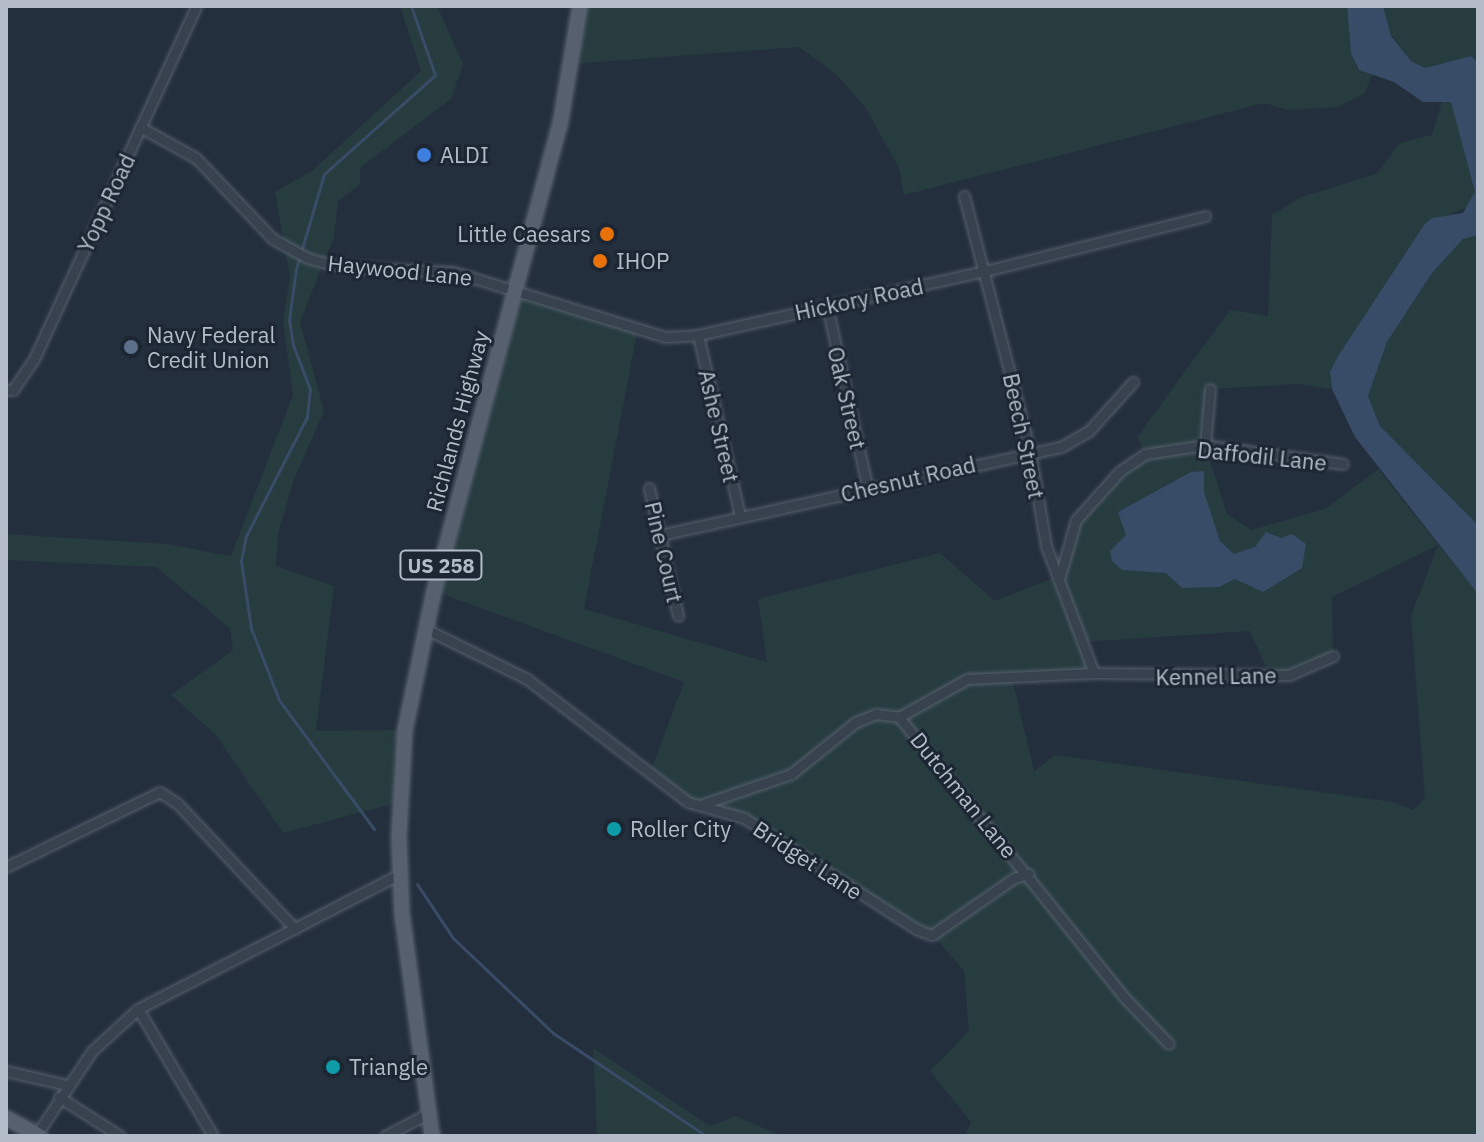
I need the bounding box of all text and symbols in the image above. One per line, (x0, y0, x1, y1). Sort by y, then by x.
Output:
place label: ALDI (440, 142, 489, 168)
marker: ALDI (415, 146, 433, 164)
street label: Yopp Road (72, 150, 140, 256)
place label: Little Caesars (457, 221, 591, 247)
marker: Little Caesars (598, 225, 616, 243)
place label: IHOP (616, 248, 669, 274)
street label: Haywood Lane (327, 249, 473, 291)
marker: IHOP (591, 252, 609, 270)
street label: Hickory Road (792, 273, 926, 325)
place label: Navy Federal Credit Union (147, 321, 276, 372)
street label: Richlands Highway (420, 328, 494, 514)
marker: Navy Federal Credit Union (122, 338, 140, 356)
street label: Oak Street (822, 344, 872, 452)
street label: Ashe Street (693, 367, 745, 485)
street label: Beech Street (998, 371, 1050, 501)
street label: Daffodil Lane (1196, 436, 1328, 476)
street label: Chesnut Road (838, 451, 978, 507)
street label: Pine Court (640, 499, 688, 605)
road number: US 258 (399, 549, 483, 581)
street label: Kennel Lane (1155, 662, 1277, 690)
street label: Dutchman Lane (905, 727, 1023, 863)
street label: Bridget Lane (749, 815, 867, 905)
place label: Roller City (630, 816, 731, 842)
marker: Roller City (605, 820, 623, 838)
place label: Triangle (349, 1054, 428, 1080)
marker: Triangle (324, 1058, 342, 1076)

